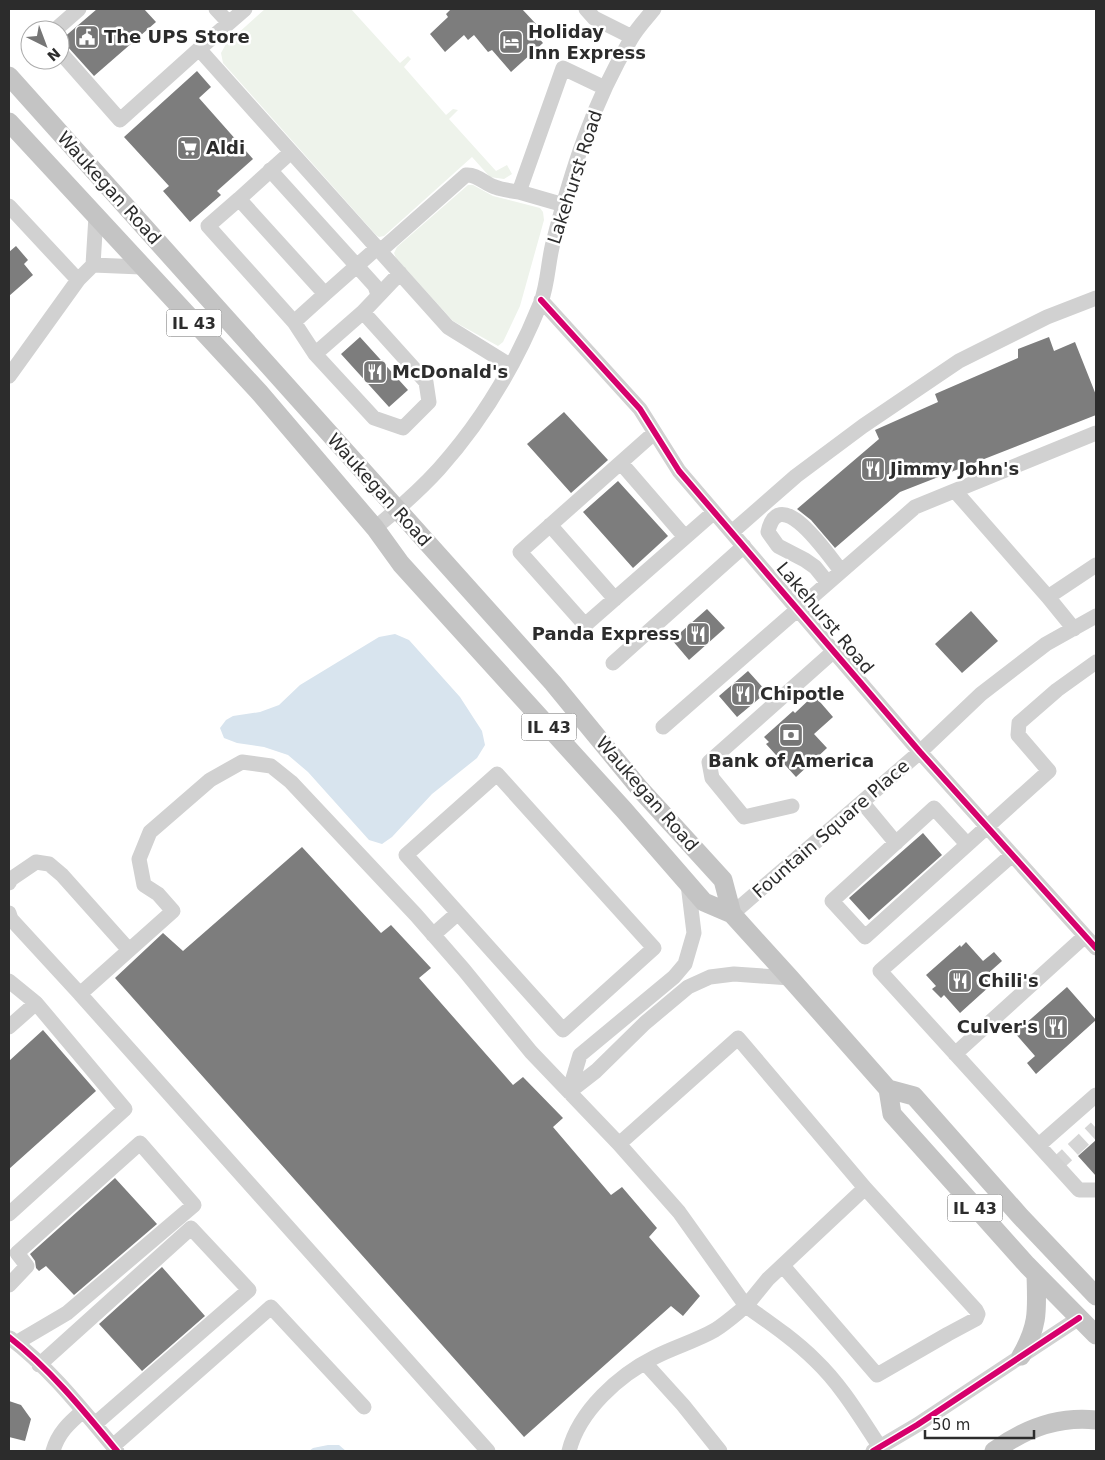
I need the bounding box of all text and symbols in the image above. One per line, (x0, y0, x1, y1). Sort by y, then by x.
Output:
north arrow (20, 20, 70, 70)
place label: Holiday Inn Express (528, 21, 646, 63)
public building icon: The UPS Store (74, 24, 100, 50)
place label: The UPS Store (104, 26, 250, 47)
hotel icon: Holiday Inn Express (498, 29, 524, 55)
text: N (44, 45, 63, 65)
street label: Lakehurst Road (543, 107, 606, 246)
street label: Waukegan Road (53, 127, 166, 248)
supermarket icon: Aldi (176, 135, 202, 161)
place label: Aldi (206, 137, 245, 158)
road number: IL 43 (166, 309, 222, 336)
restaurant icon: McDonald's (362, 359, 388, 385)
place label: McDonald's (392, 361, 508, 382)
street label: Waukegan Road (323, 429, 436, 550)
restaurant icon: Jimmy John's (860, 456, 886, 482)
place label: Jimmy John's (888, 458, 1019, 479)
street label: Lakehurst Road (773, 558, 878, 678)
restaurant icon: Panda Express (685, 621, 711, 647)
place label: Panda Express (532, 623, 680, 644)
restaurant icon: Chipotle (730, 681, 756, 707)
place label: Chipotle (760, 683, 844, 704)
road number: IL 43 (522, 714, 576, 740)
bank icon: Bank of America (778, 722, 804, 748)
street label: Waukegan Road (592, 732, 703, 855)
place label: Bank of America (708, 750, 874, 771)
street label: Fountain Square Place (748, 755, 913, 902)
restaurant icon: Chili's (947, 968, 973, 994)
place label: Chili's (978, 970, 1039, 991)
restaurant icon: Culver's (1043, 1014, 1069, 1040)
place label: Culver's (957, 1016, 1038, 1037)
road number: IL 43 (948, 1194, 1002, 1222)
scale bar (925, 1408, 1034, 1440)
text: 50 m (932, 1416, 970, 1434)

